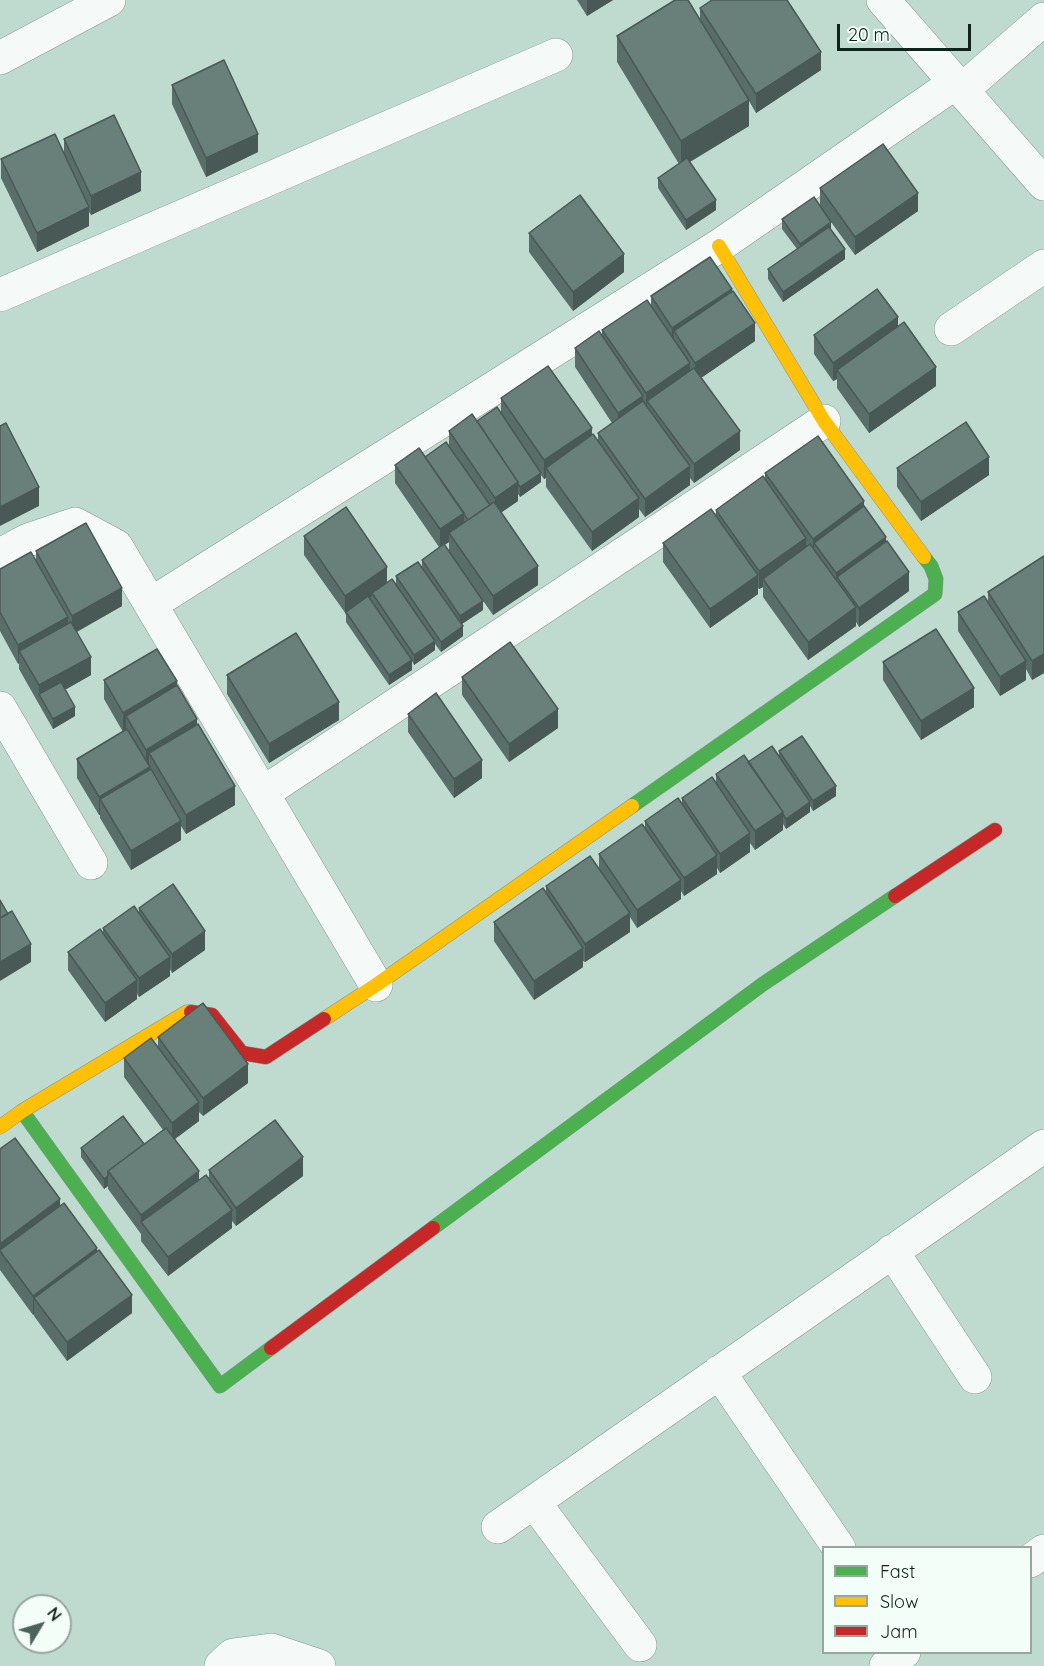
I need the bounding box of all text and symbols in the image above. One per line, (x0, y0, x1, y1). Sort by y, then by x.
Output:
scale bar (840, 12, 974, 50)
text: 20 m (848, 23, 890, 46)
legend (822, 1546, 1032, 1654)
text: Fast (880, 1560, 915, 1583)
text: Slow (880, 1590, 918, 1613)
north arrow (12, 1594, 72, 1654)
text: N (43, 1603, 66, 1625)
text: Jam (880, 1620, 918, 1643)

